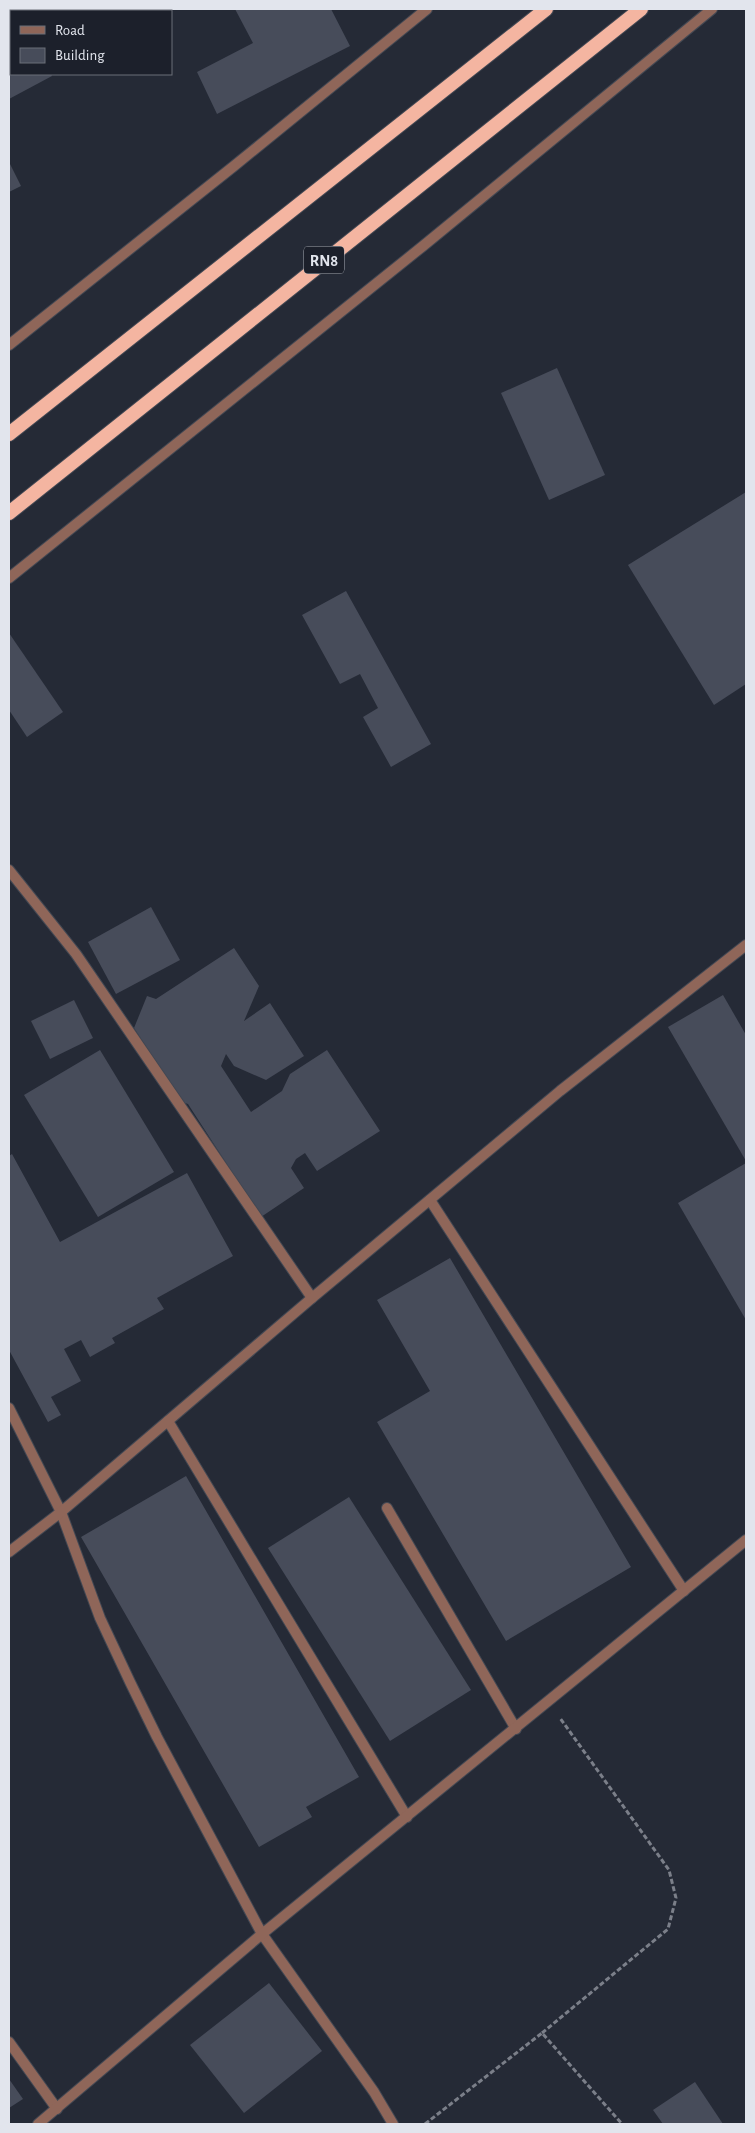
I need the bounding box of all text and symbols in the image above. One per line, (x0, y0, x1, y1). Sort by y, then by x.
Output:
legend (10, 10, 172, 75)
text: Road (55, 23, 85, 38)
text: Building (55, 48, 105, 63)
road number: RN8 (304, 246, 344, 274)

